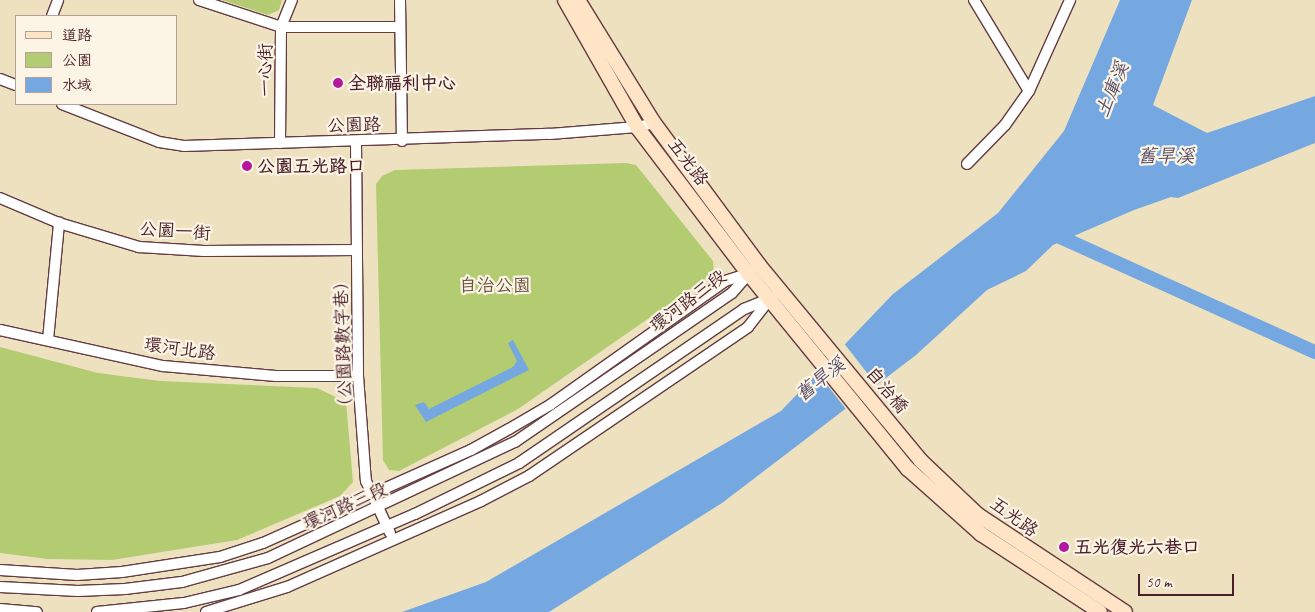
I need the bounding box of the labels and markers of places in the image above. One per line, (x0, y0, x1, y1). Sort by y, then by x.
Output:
place label: 全聯福利中心 (348, 72, 456, 94)
marker: 全聯福利中心 (332, 77, 344, 89)
place label: 公園五光路口 (257, 155, 365, 177)
marker: 公園五光路口 (241, 160, 253, 172)
place label: 五光復光六巷口 (1074, 536, 1200, 558)
marker: 五光復光六巷口 (1058, 541, 1070, 553)

